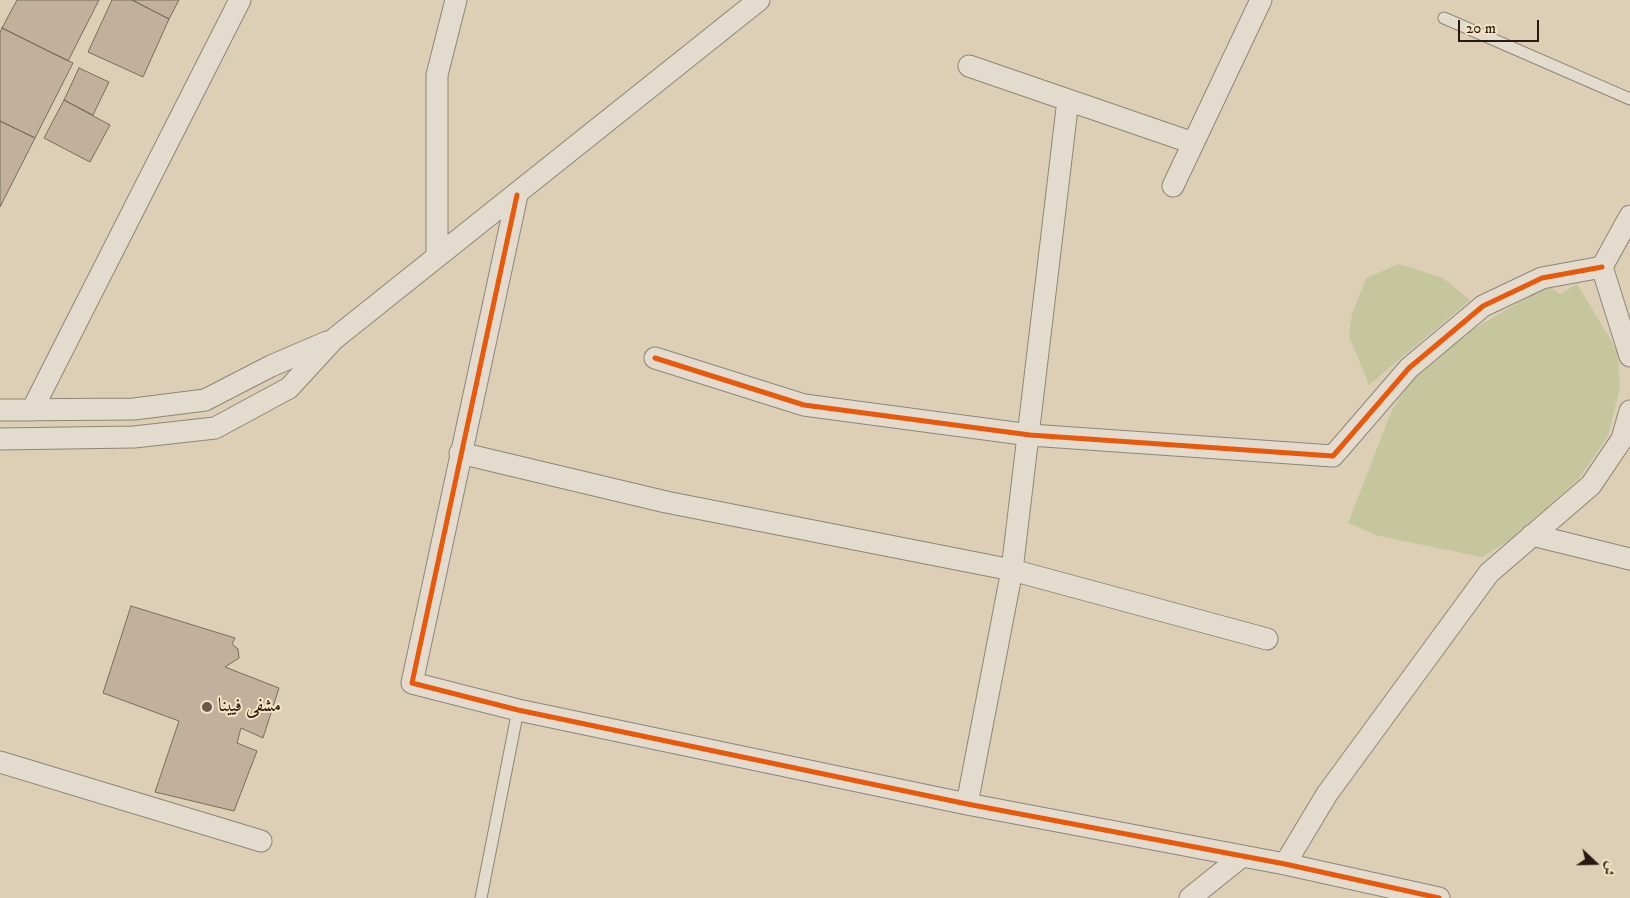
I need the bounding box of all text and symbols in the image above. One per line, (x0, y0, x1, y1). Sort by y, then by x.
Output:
scale bar (1460, 10, 1541, 42)
text: 20 m (1466, 19, 1496, 38)
place label: مشفى فيينا (218, 696, 281, 718)
marker: مشفى فيينا (200, 700, 214, 714)
north arrow (1570, 838, 1620, 888)
text: ش (1598, 859, 1620, 878)

